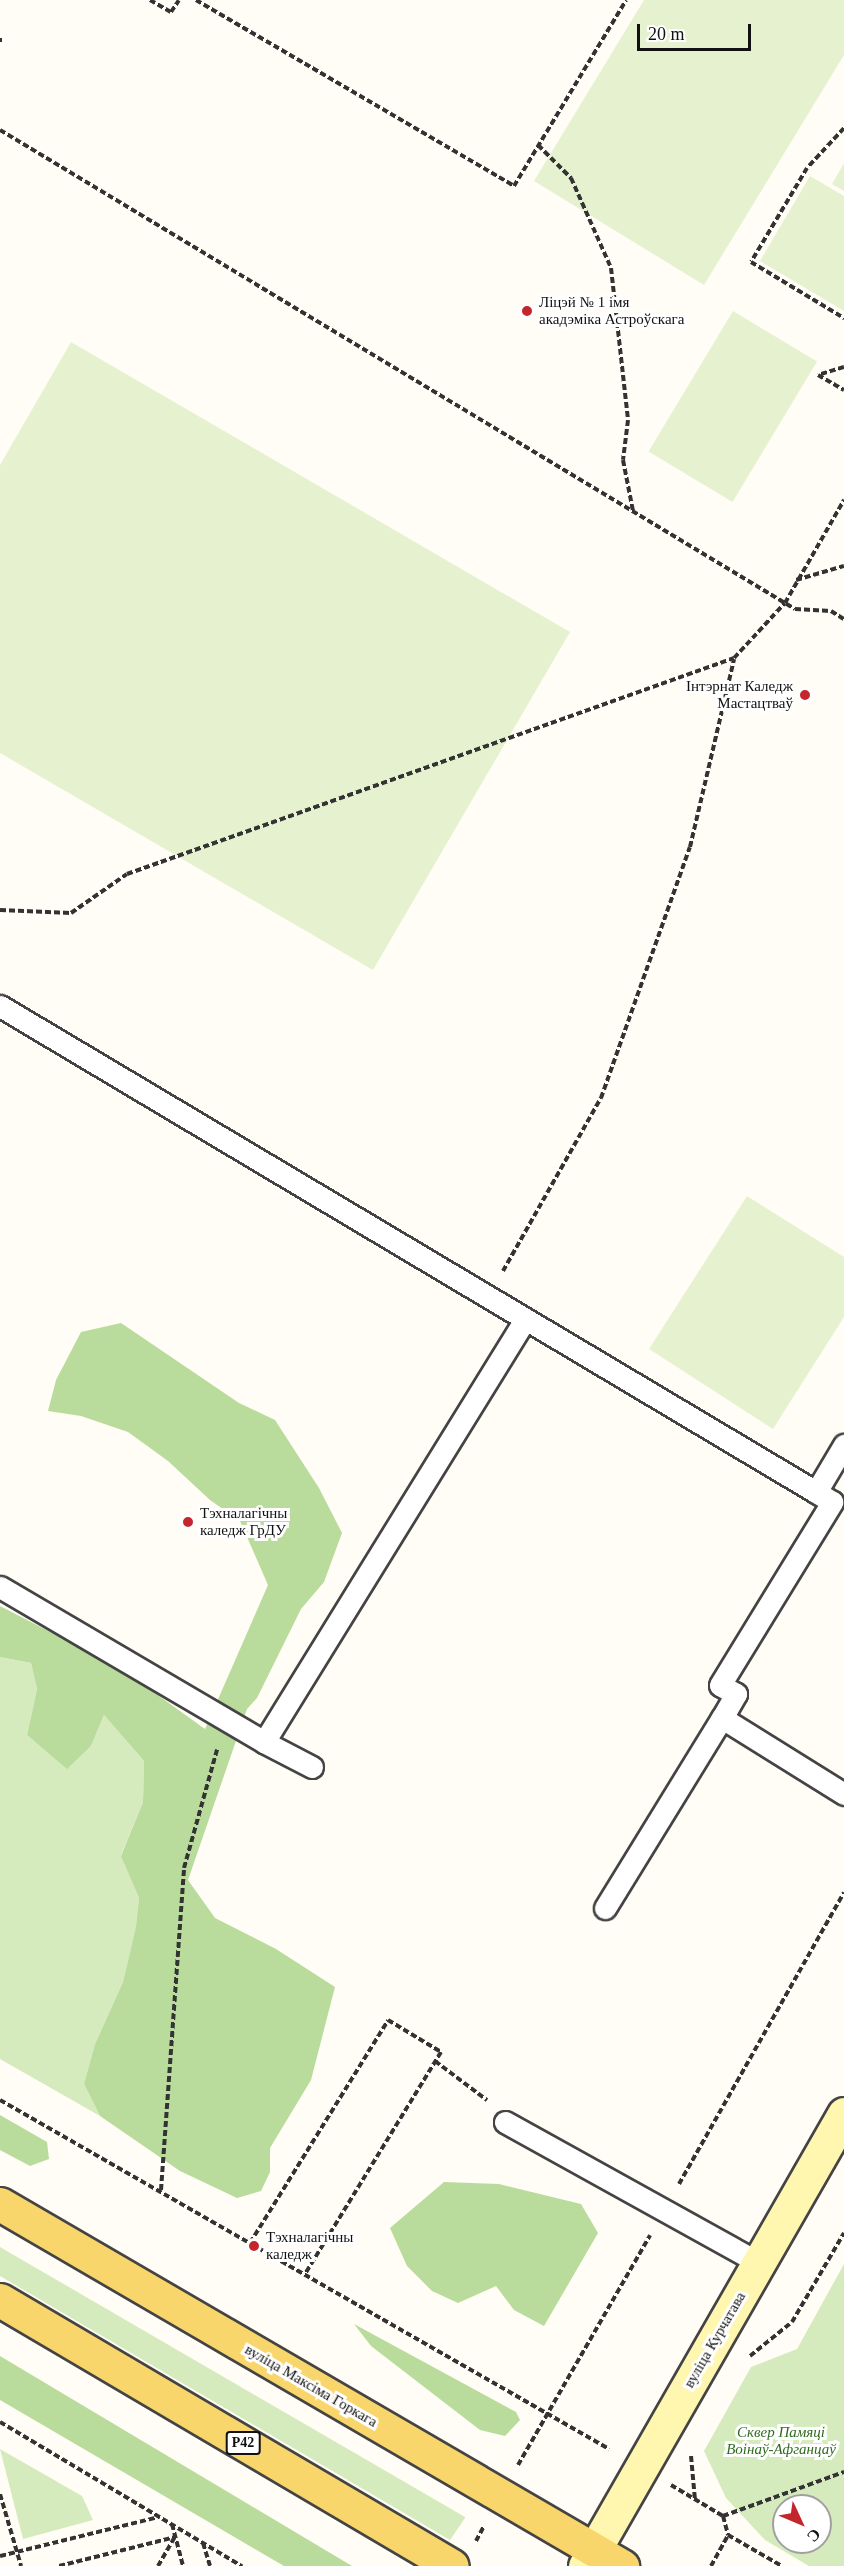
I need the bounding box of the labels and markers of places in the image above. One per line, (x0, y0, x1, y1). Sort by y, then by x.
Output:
place label: Ліцэй № 1 імя акадэміка Астроўскага (539, 293, 684, 328)
marker: Ліцэй № 1 імя акадэміка Астроўскага (520, 304, 534, 318)
place label: Інтэрнат Каледж Мастацтваў (686, 677, 793, 712)
marker: Інтэрнат Каледж Мастацтваў (798, 688, 812, 702)
place label: Тэхналагічны каледж ГрДУ (200, 1504, 287, 1539)
marker: Тэхналагічны каледж ГрДУ (181, 1515, 195, 1529)
place label: Тэхналагічны каледж (266, 2228, 353, 2263)
marker: Тэхналагічны каледж (247, 2239, 261, 2253)

